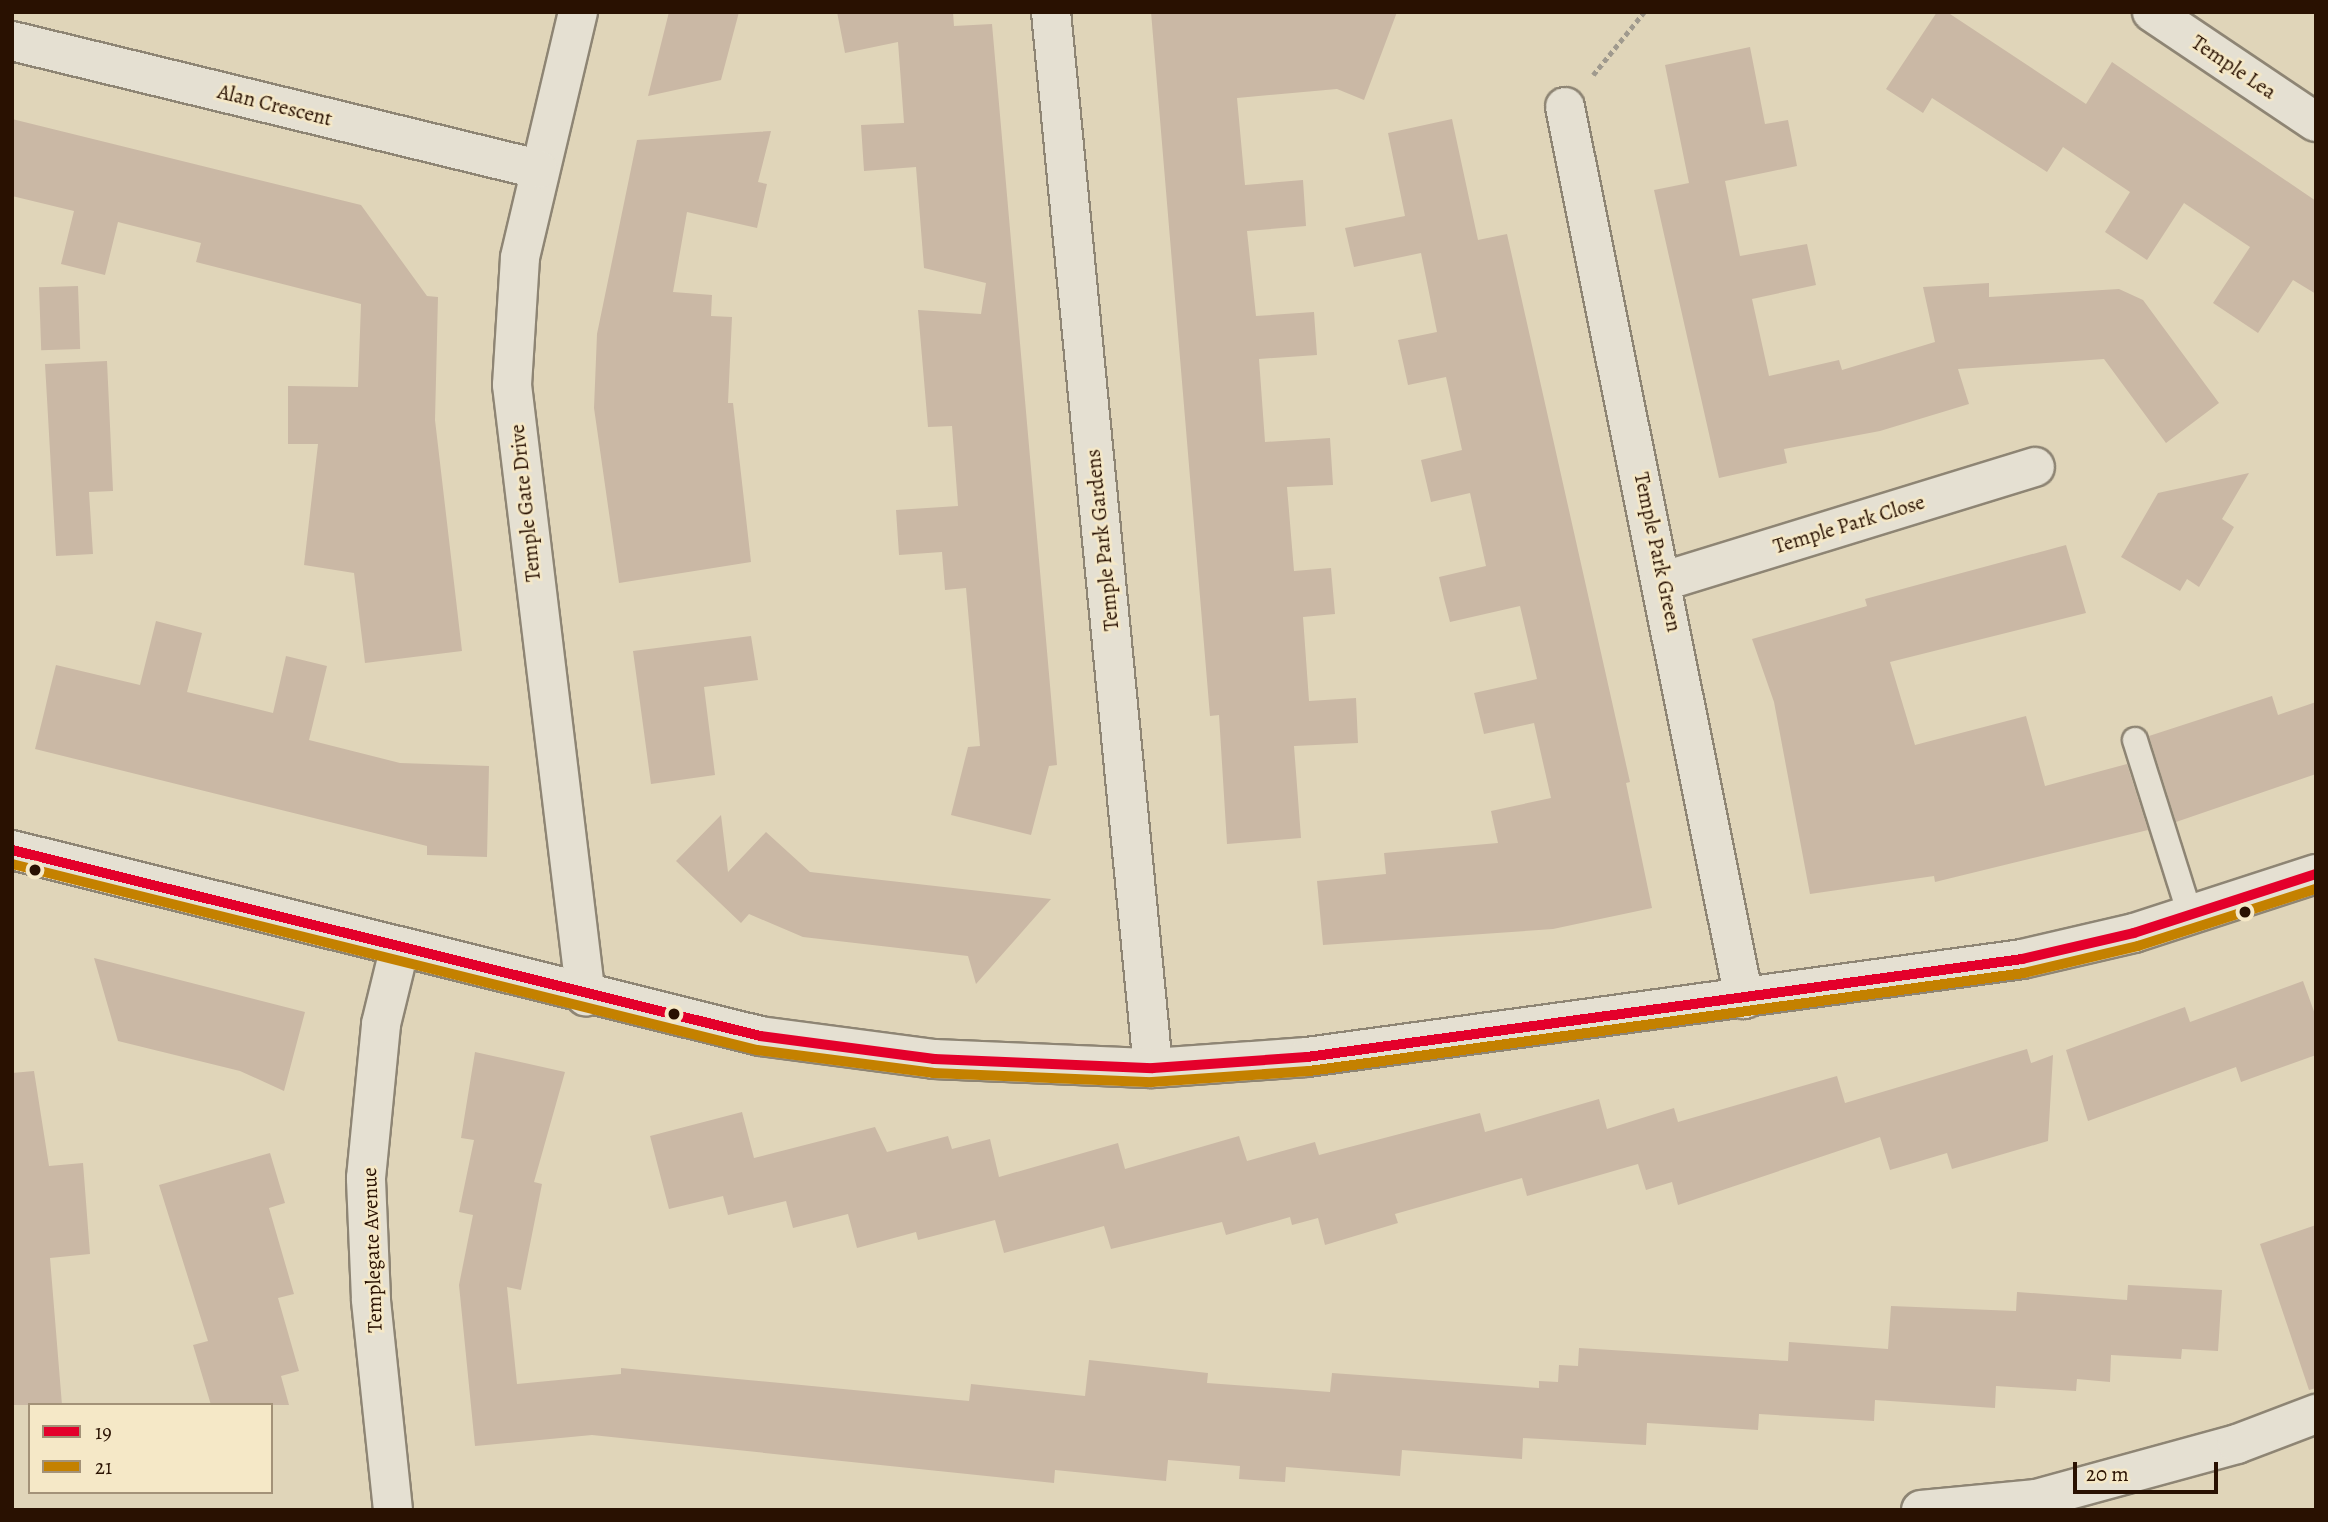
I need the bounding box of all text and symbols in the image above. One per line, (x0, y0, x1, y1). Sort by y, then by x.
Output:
street label: Temple Lea (2187, 30, 2281, 104)
street label: Alan Crescent (215, 79, 335, 131)
street label: Temple Gate Drive (504, 423, 546, 583)
street label: Temple Park Gardens (1080, 448, 1124, 632)
street label: Temple Park Green (1629, 470, 1687, 634)
street label: Temple Park Close (1770, 489, 1928, 559)
unlabelled marker (28, 863, 42, 877)
unlabelled marker (2238, 905, 2252, 919)
unlabelled marker (667, 1007, 681, 1021)
street label: Templegate Avenue (357, 1167, 387, 1333)
legend (28, 1403, 273, 1494)
text: 19 (95, 1418, 112, 1446)
scale bar (2076, 1448, 2221, 1492)
text: 21 (95, 1453, 112, 1481)
text: 20 m (2086, 1460, 2129, 1488)

